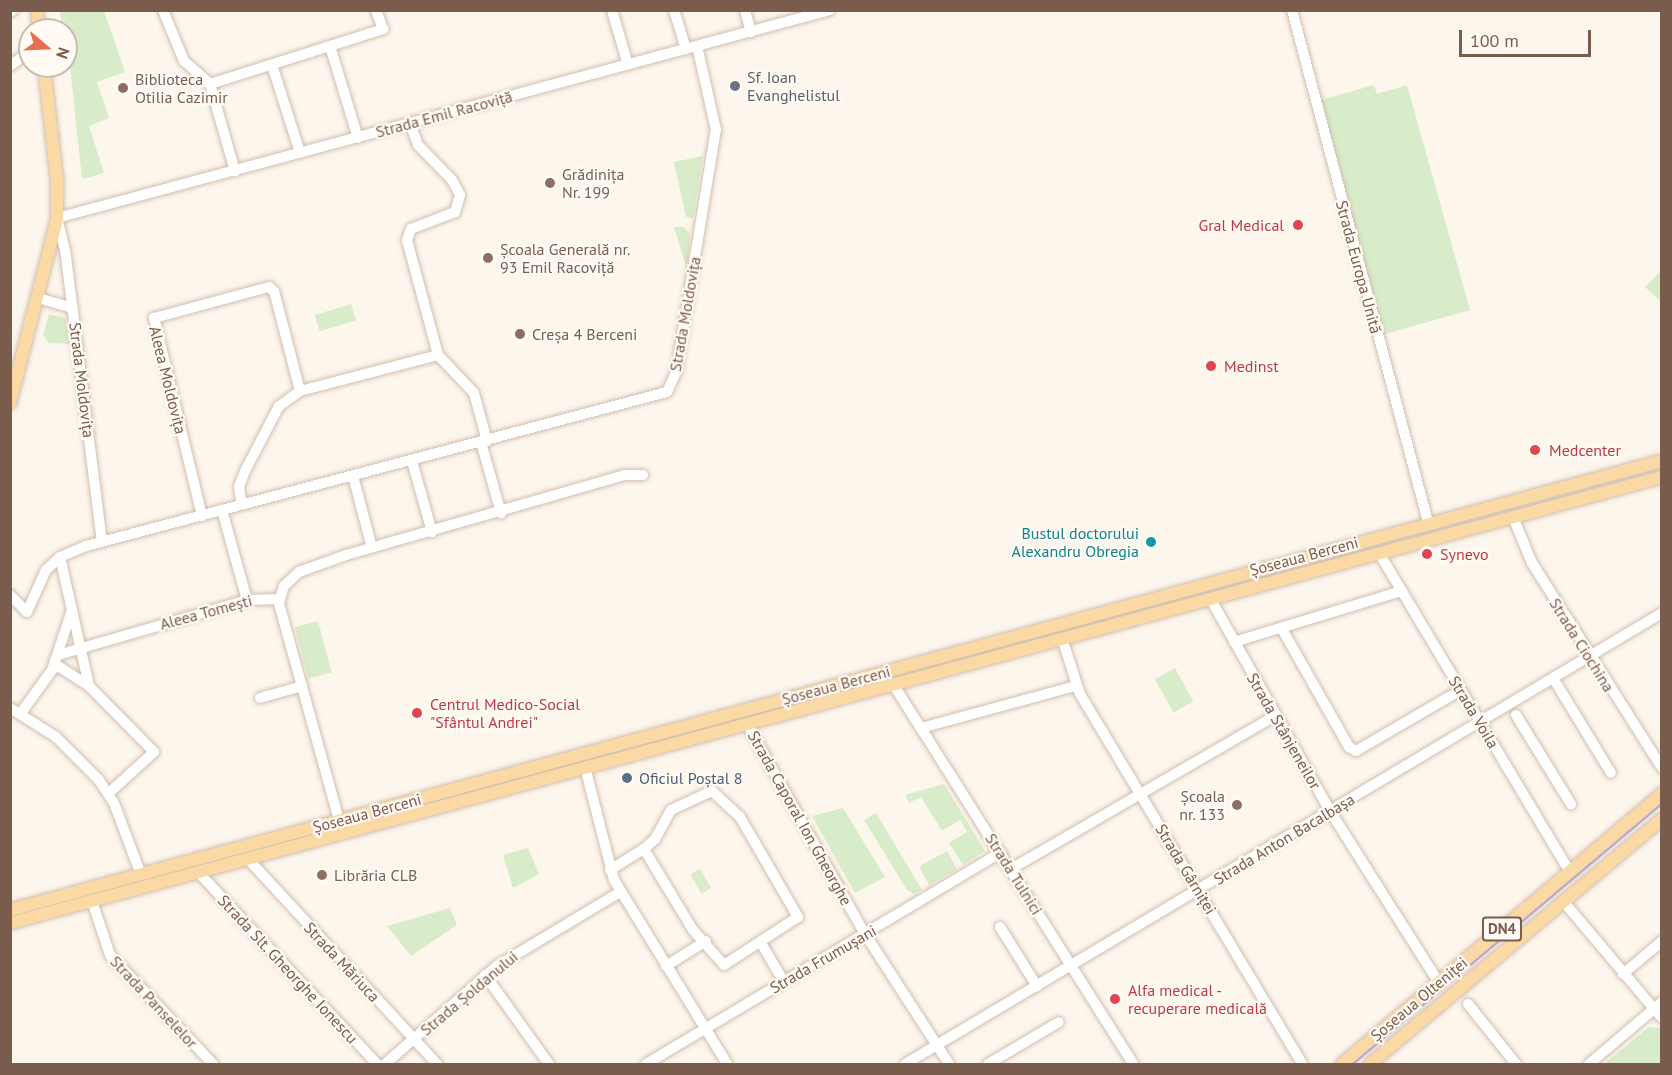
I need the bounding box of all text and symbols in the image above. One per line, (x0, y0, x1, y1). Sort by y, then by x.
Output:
north arrow (18, 18, 78, 78)
scale bar (1462, 18, 1594, 56)
text: 100 m (1470, 29, 1519, 52)
text: N (52, 45, 74, 61)
place label: Sf. Ioan Evanghelistul (747, 67, 840, 105)
place label: Biblioteca Otilia Cazimir (135, 69, 228, 107)
marker: Sf. Ioan Evanghelistul (728, 79, 742, 93)
marker: Biblioteca Otilia Cazimir (116, 81, 130, 95)
street label: Strada Emil Racoviță (374, 87, 514, 141)
place label: Grădinița Nr. 199 (562, 164, 624, 202)
marker: Grădinița Nr. 199 (543, 176, 557, 190)
street label: Strada Europa Unită (1332, 198, 1386, 336)
place label: Gral Medical (1198, 215, 1284, 235)
marker: Gral Medical (1289, 216, 1307, 234)
place label: Școala Generală nr. 93 Emil Racoviță (500, 239, 630, 277)
marker: Școala Generală nr. 93 Emil Racoviță (481, 251, 495, 265)
street label: Strada Moldovița (665, 255, 705, 373)
street label: Strada Moldovița (65, 321, 99, 439)
street label: Aleea Moldovița (145, 324, 191, 436)
place label: Creșa 4 Berceni (532, 324, 637, 344)
marker: Creșa 4 Berceni (513, 327, 527, 341)
place label: Medinst (1224, 356, 1279, 376)
marker: Medinst (1202, 357, 1220, 375)
place label: Medcenter (1549, 440, 1621, 460)
marker: Medcenter (1526, 441, 1544, 459)
place label: Bustul doctorului Alexandru Obregia (1012, 523, 1139, 561)
street label: Șoseaua Berceni (1248, 532, 1360, 580)
marker: Bustul doctorului Alexandru Obregia (1144, 535, 1158, 549)
place label: Synevo (1440, 544, 1489, 564)
marker: Synevo (1418, 545, 1436, 563)
street label: Aleea Tomești (157, 590, 255, 634)
street label: Strada Ciochina (1545, 595, 1619, 695)
street label: Șoseaua Berceni (780, 661, 892, 709)
street label: Strada Stânjeneilor (1243, 669, 1325, 793)
street label: Strada Voila (1445, 672, 1503, 752)
place label: Centrul Medico-Social "Sfântul Andrei" (430, 694, 580, 732)
marker: Centrul Medico-Social "Sfântul Andrei" (408, 704, 426, 722)
street label: Strada Caporal Ion Gheorghe (744, 727, 856, 909)
place label: Oficiul Poștal 8 (639, 768, 742, 788)
marker: Oficiul Poștal 8 (620, 771, 634, 785)
place label: Școala nr. 133 (1178, 786, 1225, 824)
street label: Șoseaua Berceni (311, 789, 423, 837)
street label: Strada Anton Bacalbașa (1210, 789, 1358, 889)
marker: Școala nr. 133 (1230, 798, 1244, 812)
street label: Strada Gârniței (1152, 820, 1220, 918)
street label: Strada Tulnici (981, 829, 1047, 919)
place label: Librăria CLB (334, 865, 417, 885)
marker: Librăria CLB (315, 868, 329, 882)
street label: Strada Slt. Gheorghe Ionescu (214, 890, 362, 1048)
road number: DN4 (1481, 917, 1523, 941)
street label: Strada Măriuca (300, 918, 384, 1006)
street label: Strada Frumușani (766, 921, 880, 997)
street label: Strada Șoldanului (416, 947, 522, 1039)
street label: Strada Panselelor (106, 952, 202, 1052)
street label: Șoseaua Olteniței (1367, 953, 1471, 1045)
place label: Alfa medical - recuperare medicală (1128, 980, 1267, 1018)
marker: Alfa medical - recuperare medicală (1106, 990, 1124, 1008)

